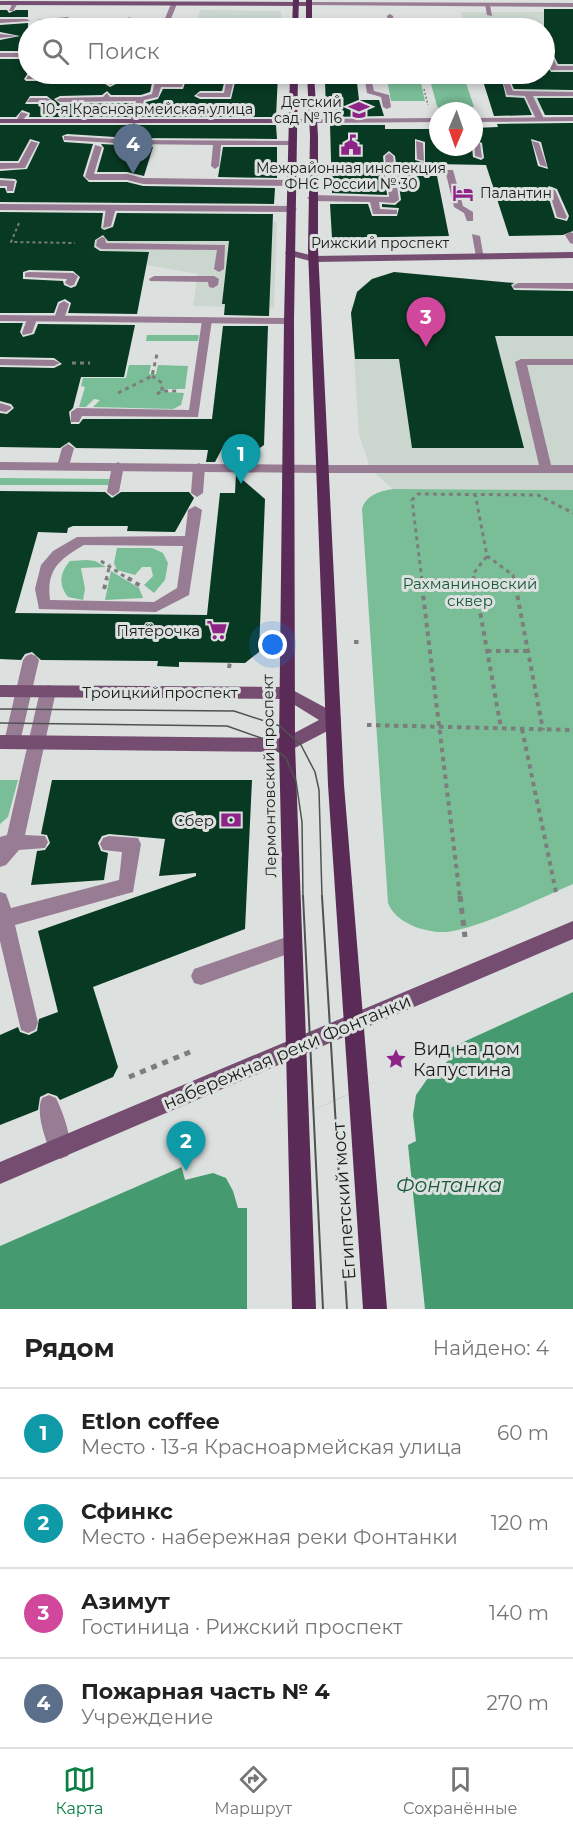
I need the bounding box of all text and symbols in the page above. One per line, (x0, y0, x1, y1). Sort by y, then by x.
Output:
search box (18, 18, 555, 84)
icon: search (39, 35, 72, 68)
text: Поиск (87, 38, 159, 65)
place label: Детский сад № 116 (274, 93, 342, 127)
school or university icon: Детский сад № 116 (347, 98, 371, 122)
street label: 10-я Красноармейская улица (41, 100, 253, 118)
north arrow (429, 102, 483, 156)
pin: 4 (114, 124, 152, 174)
public building icon: Межрайонная инспекция ФНС России № 30 (339, 133, 363, 157)
place label: Межрайонная инспекция ФНС России № 30 (256, 159, 446, 193)
hotel icon: Палантин (451, 181, 475, 205)
place label: Палантин (480, 184, 552, 202)
street label: Рижский проспект (311, 234, 449, 252)
pin: 3 (406, 298, 446, 347)
pin: 1 (222, 434, 260, 484)
park label: Рахманиновский сквер (403, 574, 537, 610)
supermarket icon: Пятёрочка (205, 618, 229, 642)
place label: Пятёрочка (116, 621, 200, 640)
your location (258, 630, 287, 659)
street label: Лермонтовский проспект (258, 673, 280, 878)
street label: Троицкий проспект (82, 683, 239, 702)
bank icon: Сбер (219, 808, 243, 832)
place label: Сбер (174, 811, 214, 830)
street label: набережная реки Фонтанки (160, 990, 414, 1114)
place label: Вид на дом Капустина (413, 1038, 520, 1081)
place icon: Вид на дом Капустина (384, 1047, 408, 1071)
street label: Египетский мост (327, 1121, 360, 1281)
pin: 2 (166, 1122, 206, 1171)
water label: Фонтанка (396, 1173, 502, 1197)
text: Рядом (24, 1332, 115, 1364)
text: Найдено: 4 (433, 1336, 549, 1360)
text: Etlon coffee (81, 1408, 220, 1435)
text: 1 (40, 1421, 47, 1445)
text: 60 m (497, 1421, 549, 1445)
text: Место · 13-я Красноармейская улица (81, 1435, 462, 1459)
text: Сфинкс (81, 1498, 173, 1525)
text: 2 (38, 1511, 49, 1535)
text: 120 m (491, 1511, 549, 1535)
text: Место · набережная реки Фонтанки (81, 1525, 458, 1549)
text: Азимут (81, 1588, 170, 1615)
text: 3 (38, 1601, 49, 1625)
text: 140 m (489, 1601, 549, 1625)
text: Гостиница · Рижский проспект (81, 1615, 402, 1639)
text: Пожарная часть № 4 (81, 1678, 330, 1705)
text: 4 (37, 1691, 50, 1715)
text: 270 m (487, 1691, 549, 1715)
text: Учреждение (81, 1705, 213, 1729)
tab: Карта (55, 1763, 103, 1818)
tab: Маршрут (214, 1763, 292, 1818)
tab: Сохранённые (403, 1763, 517, 1818)

